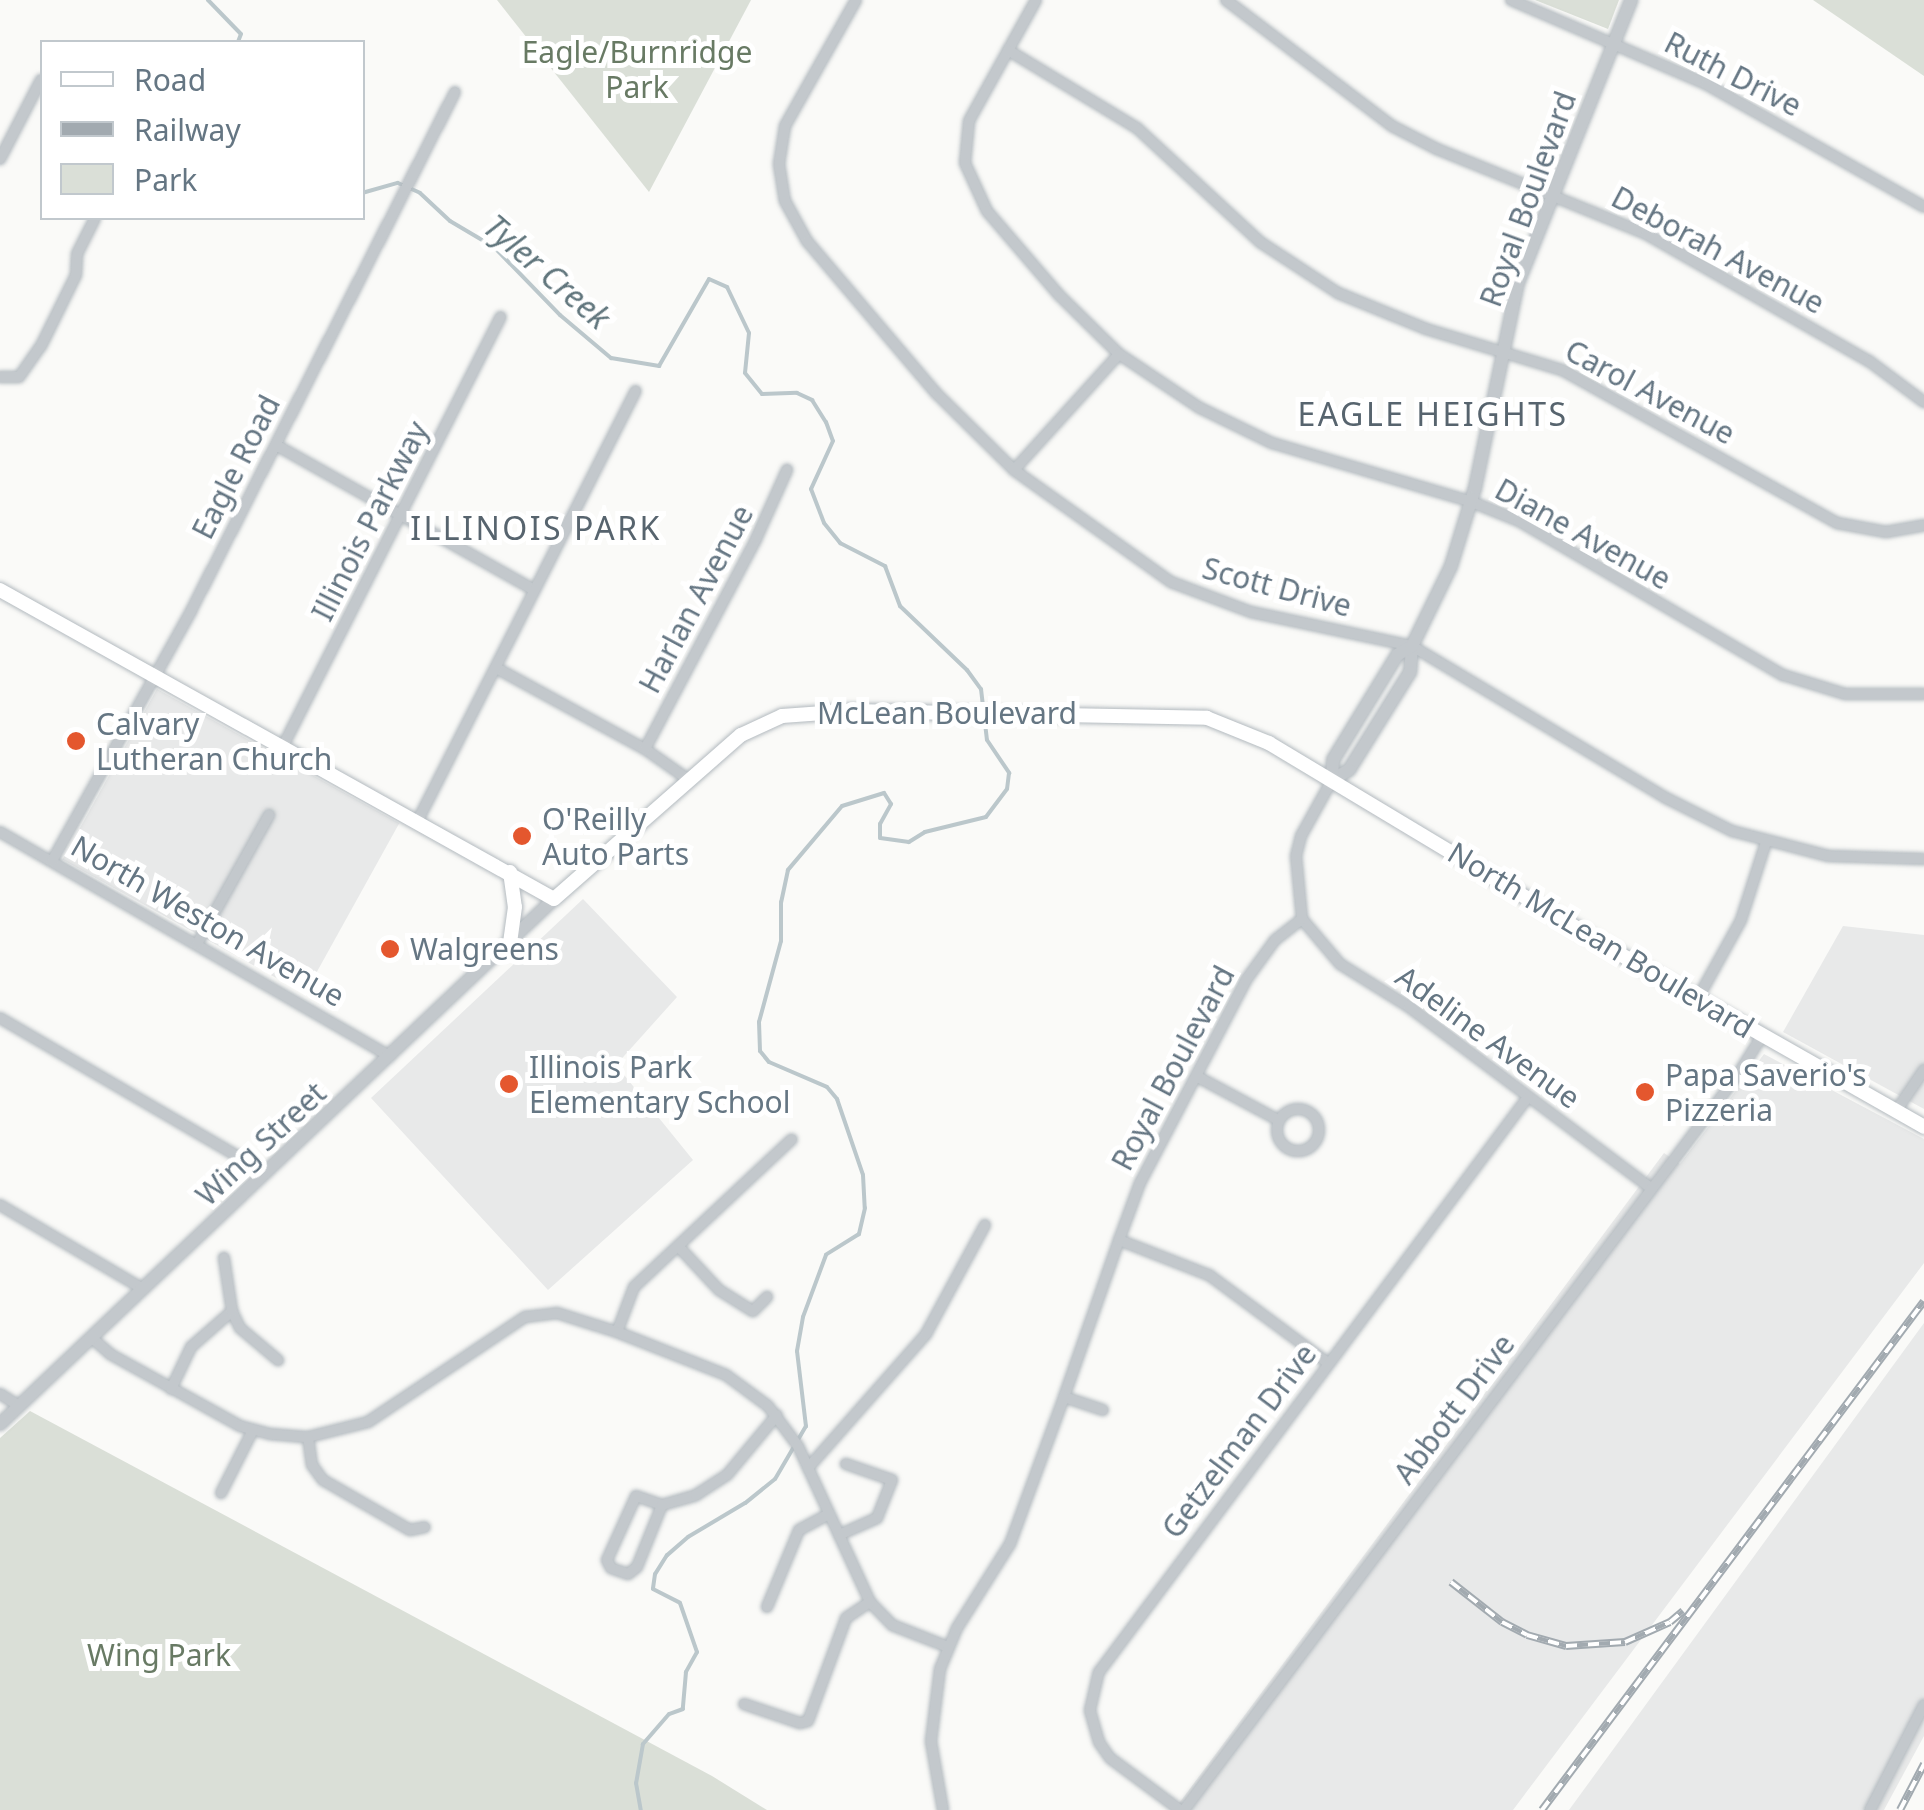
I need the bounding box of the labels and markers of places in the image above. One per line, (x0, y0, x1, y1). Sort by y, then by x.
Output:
place label: Calvary Lutheran Church (96, 706, 332, 776)
marker: Calvary Lutheran Church (65, 730, 87, 752)
place label: O'Reilly Auto Parts (542, 801, 689, 872)
marker: O'Reilly Auto Parts (511, 825, 533, 847)
place label: Walgreens (410, 931, 559, 967)
marker: Walgreens (379, 938, 401, 960)
place label: Illinois Park Elementary School (529, 1049, 790, 1120)
place label: Papa Saverio's Pizzeria (1665, 1057, 1867, 1128)
marker: Illinois Park Elementary School (498, 1073, 520, 1095)
marker: Papa Saverio's Pizzeria (1634, 1081, 1656, 1103)

